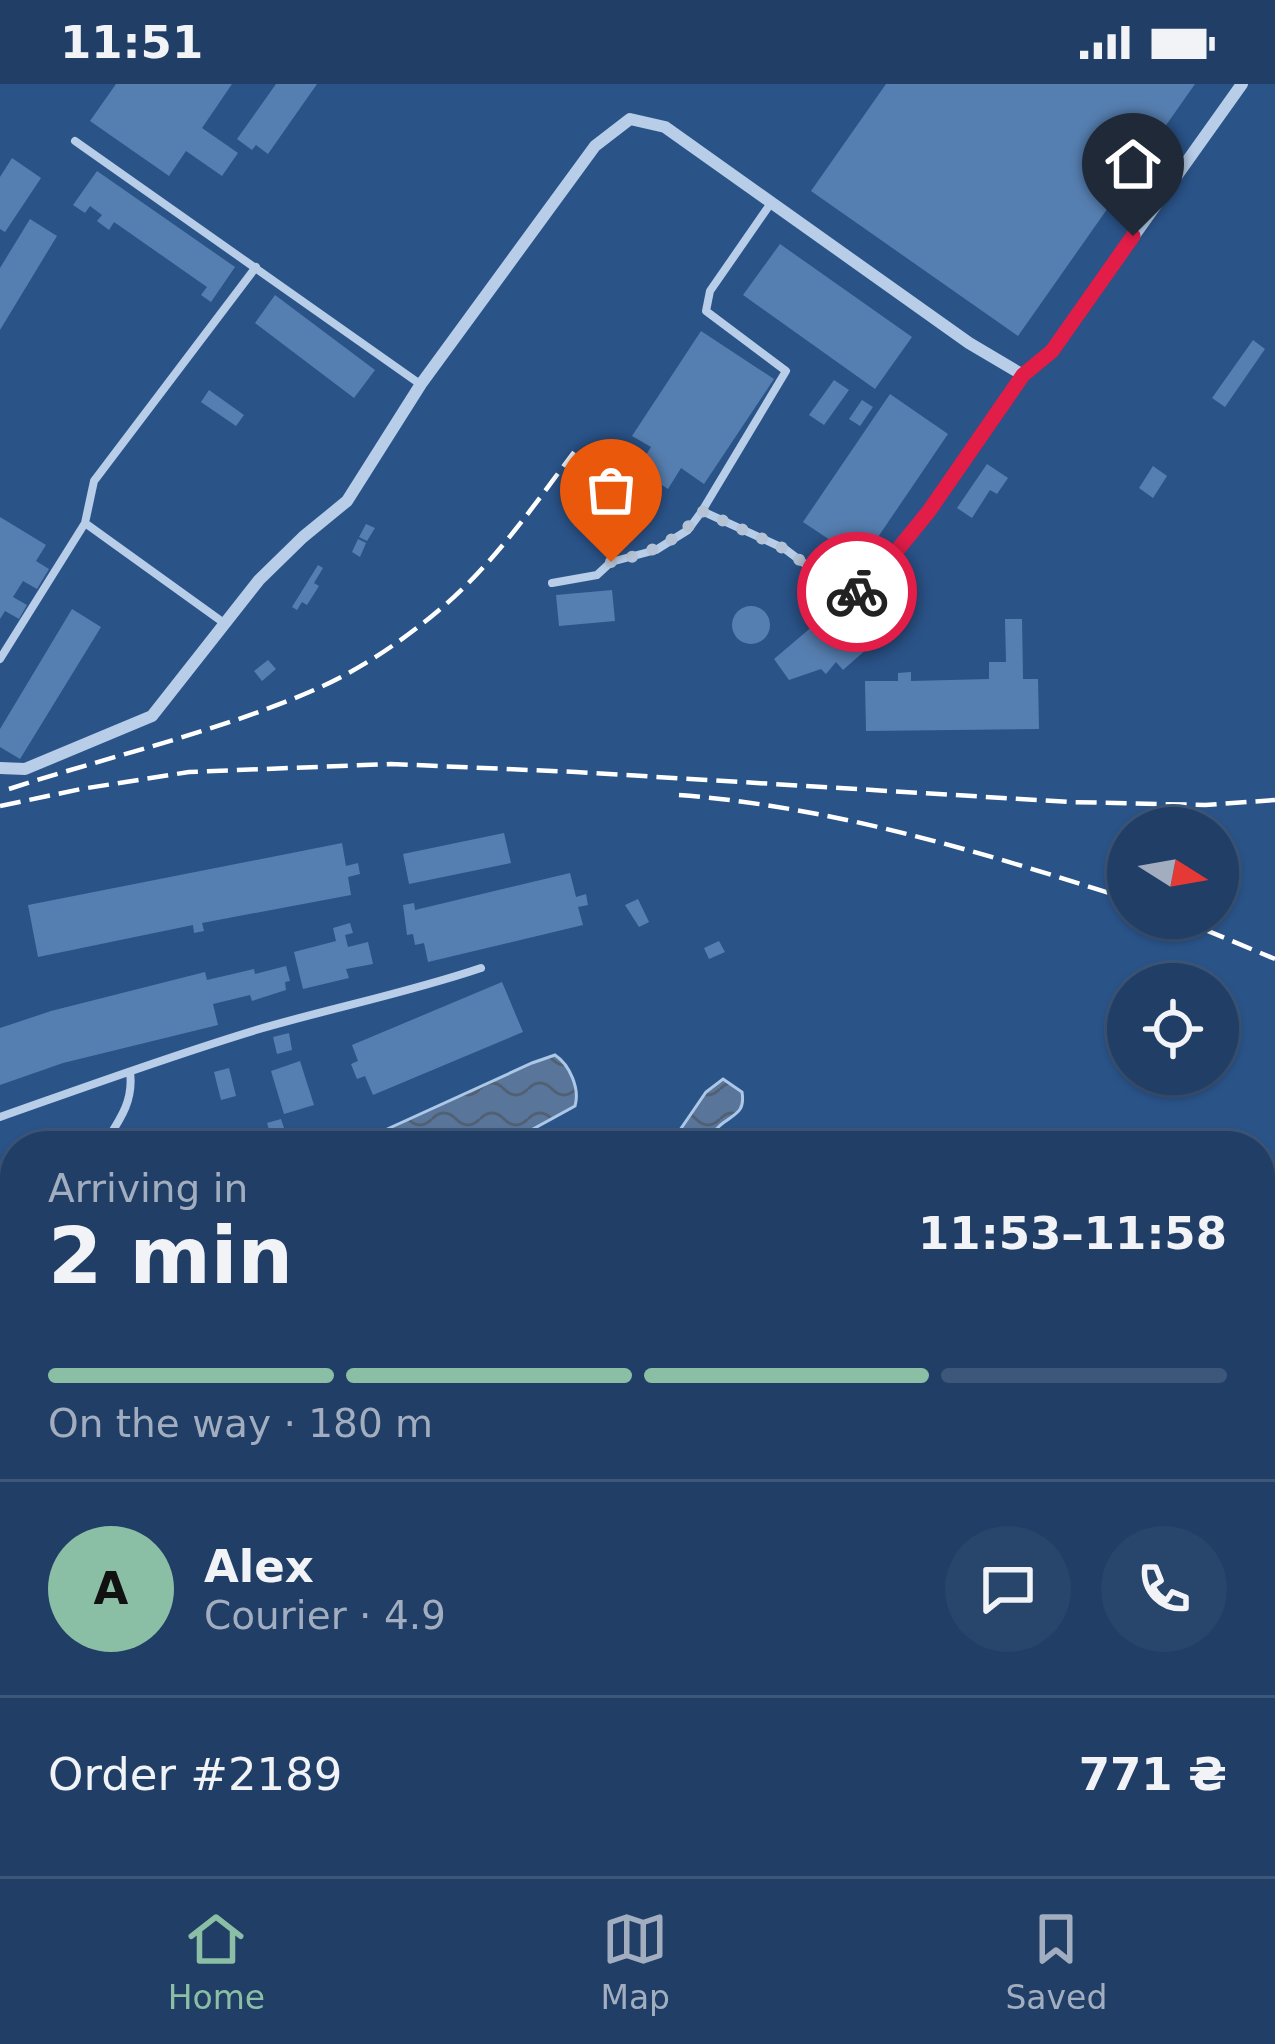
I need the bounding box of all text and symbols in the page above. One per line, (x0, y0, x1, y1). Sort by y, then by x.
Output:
text: 11:51 (60, 16, 203, 69)
pin (1082, 113, 1184, 236)
icon: home (1100, 131, 1166, 197)
pin (560, 439, 662, 562)
icon: bag (578, 457, 644, 523)
courier (797, 532, 917, 652)
icon: bike (824, 559, 890, 625)
north arrow (1107, 807, 1239, 939)
map controls (1107, 807, 1239, 1095)
button: locate (1107, 963, 1239, 1095)
text: Arriving in (48, 1166, 248, 1211)
text: 11:53–11:58 (918, 1207, 1227, 1260)
text: 2 min (48, 1211, 293, 1301)
text: On the way · 180 m (48, 1401, 433, 1446)
button: chat (945, 1526, 1071, 1652)
button: phone (1101, 1526, 1227, 1652)
text: Alex (204, 1540, 314, 1593)
text: A (94, 1562, 128, 1615)
text: Courier · 4.9 (204, 1593, 446, 1638)
text: Order #2189 (48, 1748, 342, 1801)
text: 771 ₴ (1079, 1748, 1227, 1801)
tab: Home (168, 1906, 265, 2017)
tab: Map (600, 1906, 670, 2017)
tab: Saved (1005, 1906, 1107, 2017)

